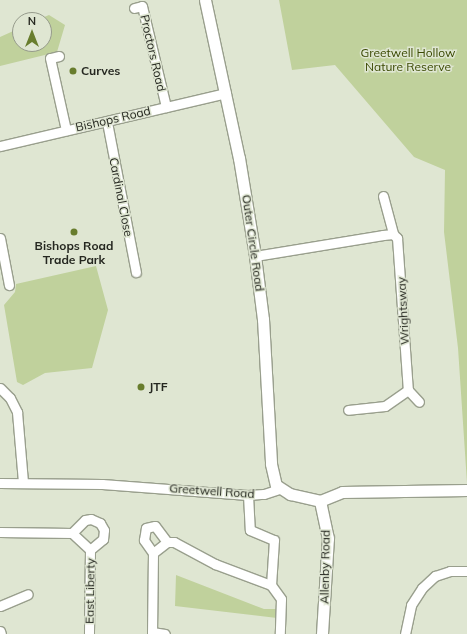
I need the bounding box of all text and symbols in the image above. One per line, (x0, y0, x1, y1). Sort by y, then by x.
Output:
north arrow (12, 12, 52, 52)
street label: Proctors Road (137, 13, 169, 93)
text: N (28, 14, 36, 28)
park label: Greetwell Hollow Nature Reserve (360, 46, 456, 74)
place label: Curves (81, 64, 120, 78)
marker: Curves (68, 66, 78, 76)
street label: Bishops Road (74, 103, 152, 135)
street label: Cardinal Close (106, 156, 136, 238)
street label: Outer Circle Road (239, 194, 267, 292)
marker: Bishops Road Trade Park (69, 227, 79, 237)
place label: Bishops Road Trade Park (35, 239, 113, 267)
street label: Wrightsway (394, 277, 412, 345)
place label: JTF (149, 380, 168, 394)
marker: JTF (136, 382, 146, 392)
street label: Greetwell Road (169, 481, 255, 501)
street label: Allenby Road (317, 530, 333, 604)
street label: East Liberty (82, 558, 98, 624)

